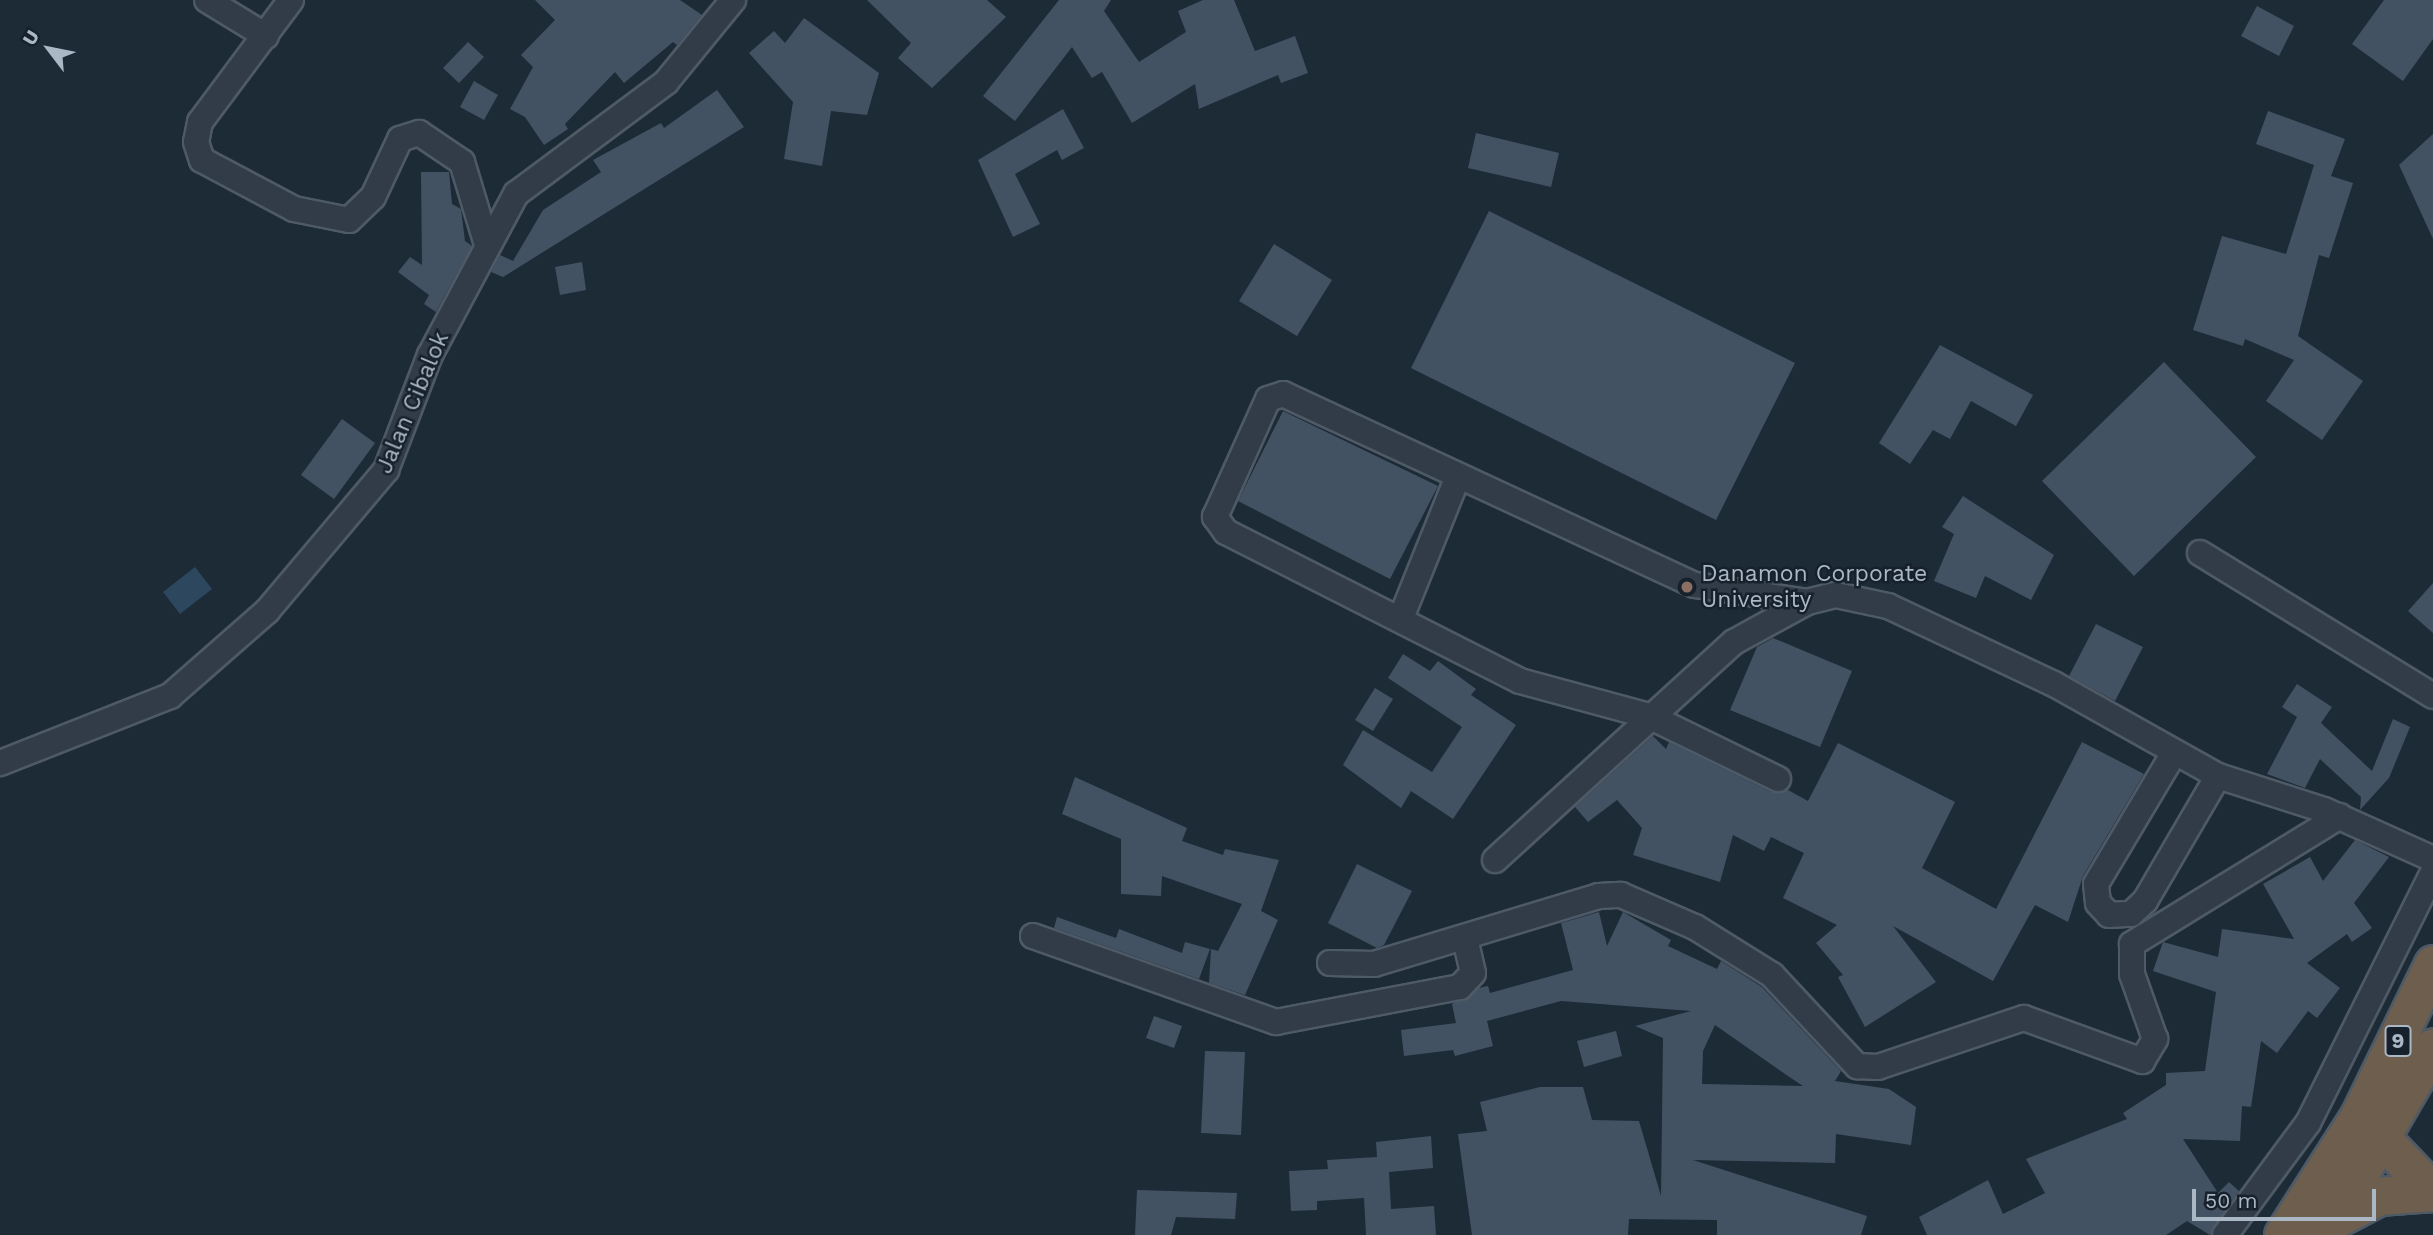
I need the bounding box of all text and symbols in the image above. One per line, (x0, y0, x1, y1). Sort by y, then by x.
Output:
north arrow (14, 14, 84, 84)
text: U (17, 26, 44, 49)
street label: Jalan Cibalok (371, 328, 455, 478)
place label: Danamon Corporate University (1701, 560, 1927, 614)
marker: Danamon Corporate University (1679, 579, 1695, 595)
road number: 9 (2384, 1024, 2412, 1058)
scale bar (2195, 1176, 2379, 1220)
text: 50 m (2205, 1188, 2257, 1213)

